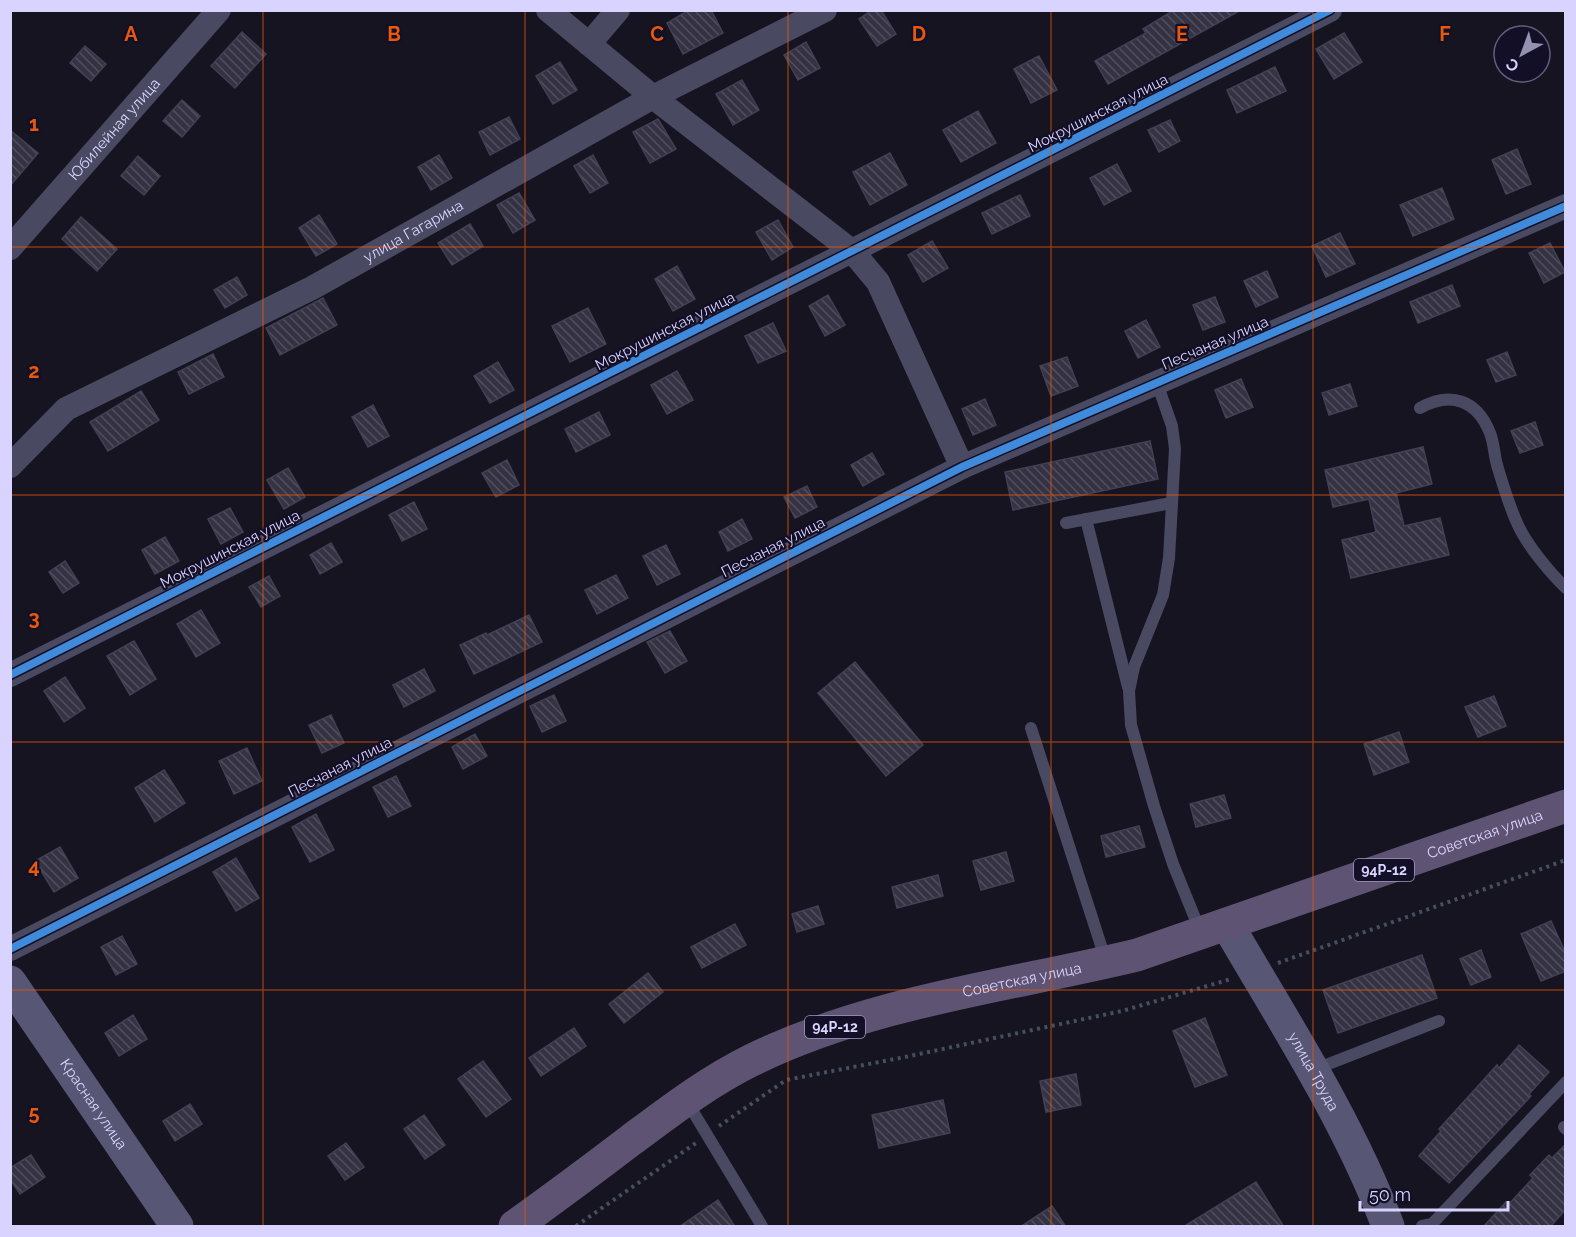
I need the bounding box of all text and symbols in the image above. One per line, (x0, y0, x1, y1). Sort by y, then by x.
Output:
text: A (124, 22, 138, 46)
text: B (387, 22, 401, 46)
text: C (650, 22, 664, 46)
text: D (912, 22, 926, 46)
text: E (1176, 22, 1188, 46)
text: F (1439, 22, 1451, 46)
north arrow (1492, 24, 1552, 84)
text: С (1502, 54, 1523, 76)
street label: Мокрушинская улица (1025, 70, 1171, 156)
street label: Юбилейная улица (65, 75, 164, 184)
text: 1 (29, 112, 39, 136)
street label: улица Гагарина (360, 196, 466, 266)
street label: Мокрушинская улица (592, 288, 738, 374)
street label: Песчаная улица (1159, 312, 1271, 374)
text: 2 (28, 359, 40, 383)
street label: Мокрушинская улица (157, 506, 303, 592)
street label: Песчаная улица (718, 513, 828, 581)
text: 3 (28, 606, 40, 630)
street label: Песчаная улица (285, 733, 395, 801)
street label: Советская улица (1425, 806, 1545, 863)
text: 4 (28, 854, 40, 878)
road number: 94Р-12 (1354, 859, 1414, 881)
street label: Советская улица (961, 959, 1083, 1001)
road number: 94Р-12 (805, 1016, 865, 1038)
street label: улица Труда (1284, 1029, 1343, 1114)
street label: Красная улица (56, 1055, 131, 1153)
text: 5 (28, 1101, 40, 1125)
scale bar (1360, 1174, 1508, 1212)
text: 50 m (1369, 1184, 1411, 1205)

